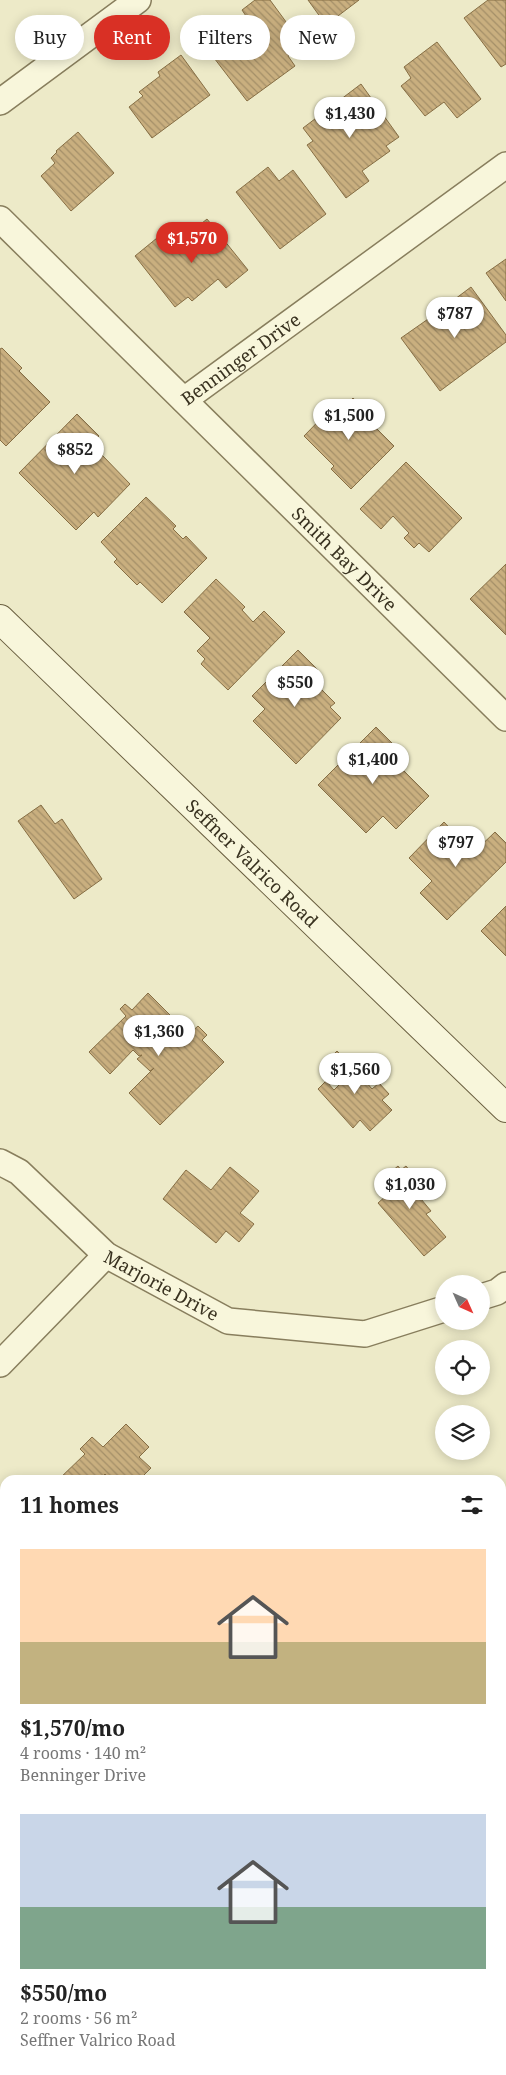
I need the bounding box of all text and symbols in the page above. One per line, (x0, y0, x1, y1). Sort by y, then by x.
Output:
chip: Buy (15, 15, 84, 60)
chip: Rent (94, 15, 170, 60)
chip: Filters (180, 15, 270, 60)
chip: New (280, 15, 355, 60)
pin: $1,430 (309, 96, 391, 139)
text: $1,430 (325, 102, 375, 124)
pin: $1,570 (151, 222, 233, 264)
text: $1,570 (167, 227, 217, 249)
pin: $787 (425, 296, 485, 339)
text: $787 (437, 302, 473, 324)
street label: Benninger Drive (176, 307, 305, 410)
pin: $1,500 (308, 398, 390, 441)
text: $1,500 (324, 404, 374, 426)
pin: $852 (45, 432, 105, 475)
text: $852 (57, 438, 93, 460)
street label: Smith Bay Drive (287, 502, 402, 616)
pin: $550 (265, 666, 325, 708)
text: $550 (277, 671, 313, 693)
pin: $1,400 (332, 742, 414, 785)
text: $1,400 (348, 748, 398, 770)
street label: Seffner Valrico Road (181, 793, 324, 932)
pin: $797 (426, 826, 486, 868)
text: $797 (438, 831, 474, 853)
pin: $1,360 (118, 1014, 200, 1057)
text: $1,360 (134, 1020, 184, 1042)
pin: $1,560 (314, 1052, 396, 1095)
text: $1,560 (330, 1058, 380, 1080)
pin: $1,030 (369, 1168, 451, 1210)
text: $1,030 (385, 1173, 435, 1195)
street label: Marjorie Drive (100, 1244, 223, 1326)
north arrow (435, 1275, 490, 1330)
map controls (435, 1275, 490, 1460)
button: locate (435, 1340, 490, 1395)
button: layers (435, 1405, 490, 1460)
text: 11 homes (20, 1491, 119, 1519)
icon: filters (458, 1491, 486, 1519)
icon: home (208, 1582, 298, 1672)
text: $1,570/mo (20, 1714, 125, 1742)
text: 4 rooms · 140 m² (20, 1742, 146, 1764)
text: Benninger Drive (20, 1764, 146, 1786)
icon: home (208, 1847, 298, 1937)
text: $550/mo (20, 1979, 107, 2007)
text: 2 rooms · 56 m² (20, 2007, 137, 2029)
text: Seffner Valrico Road (20, 2029, 175, 2051)

